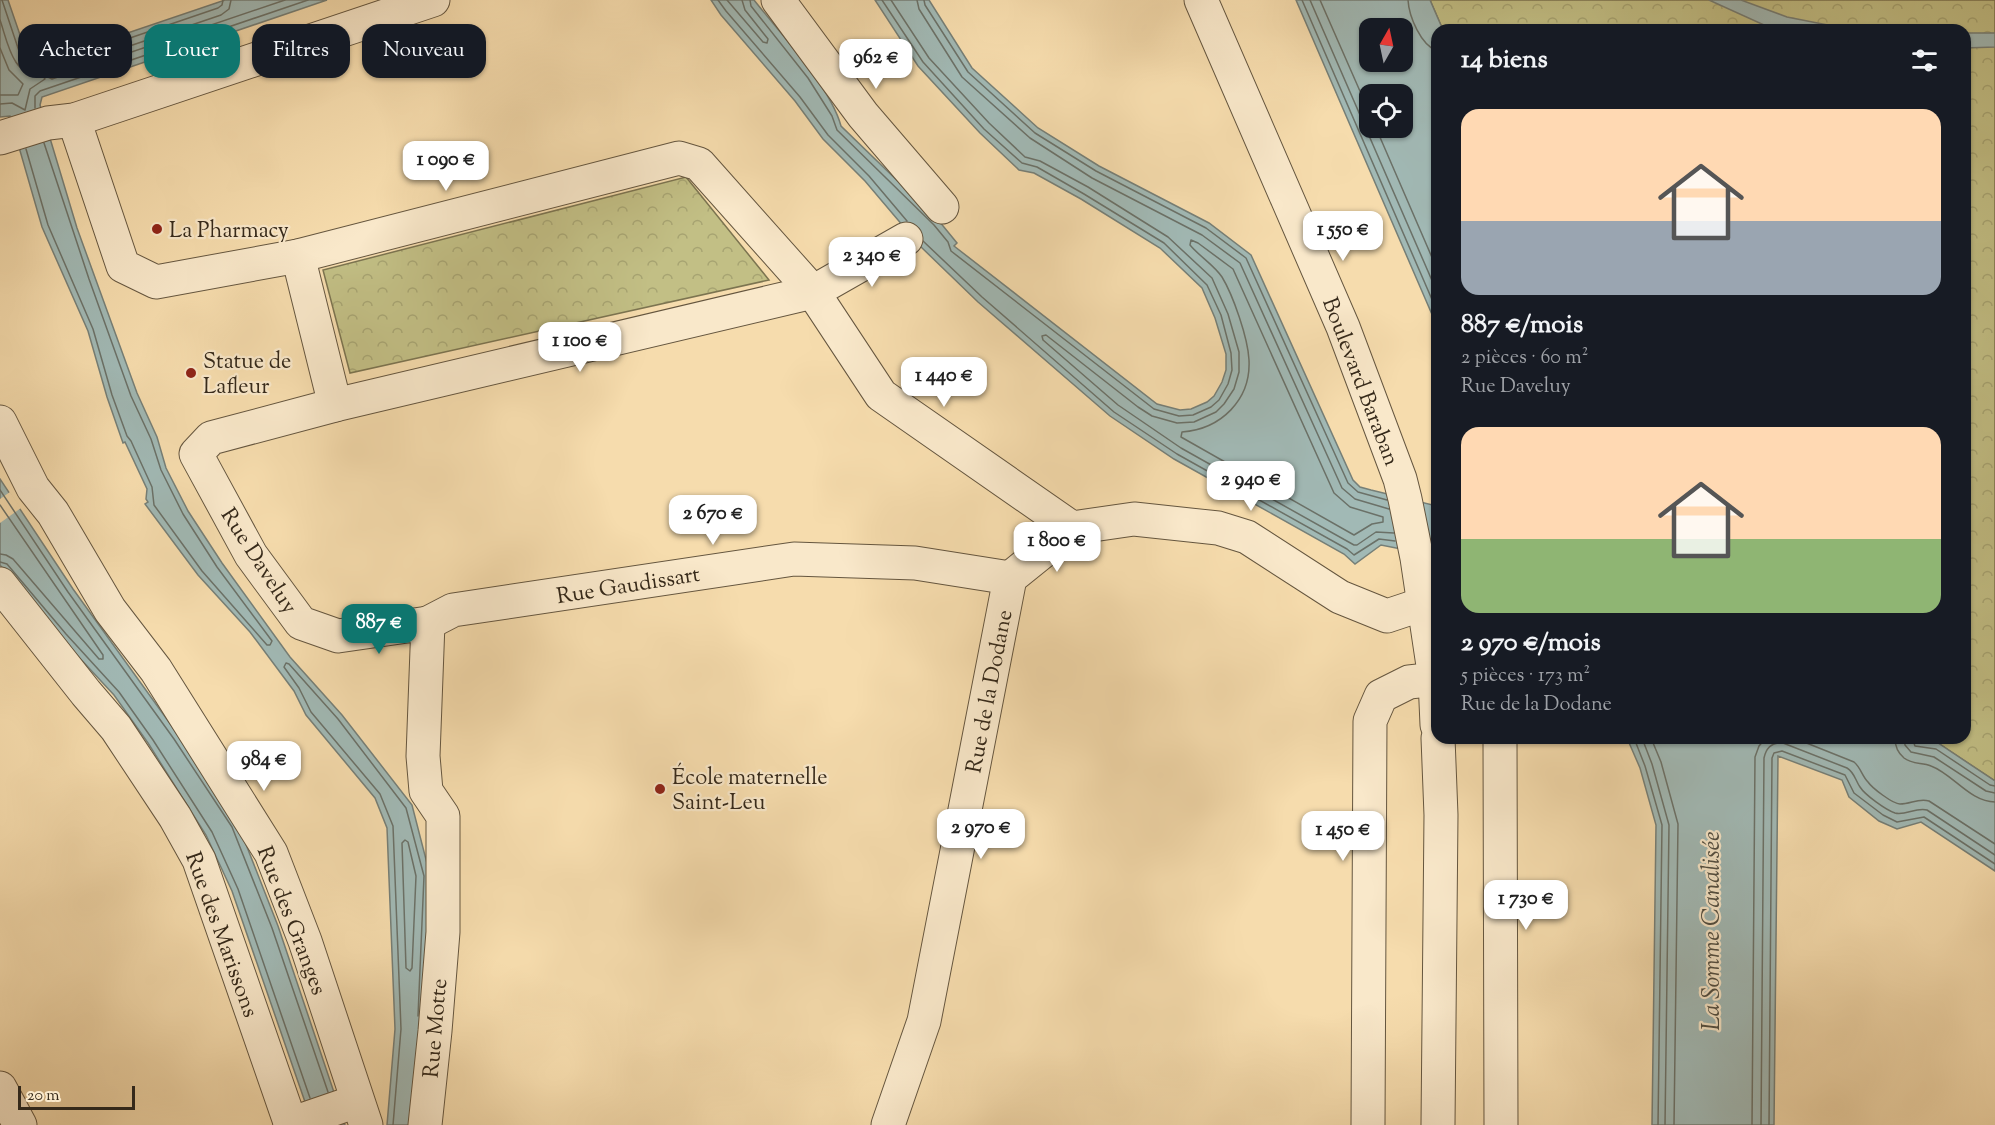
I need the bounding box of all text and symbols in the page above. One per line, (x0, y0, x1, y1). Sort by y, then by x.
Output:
north arrow (1359, 18, 1413, 72)
map controls (1359, 18, 1413, 138)
chip: Acheter (18, 24, 132, 78)
chip: Louer (144, 24, 240, 78)
chip: Filtres (252, 24, 350, 78)
chip: Nouveau (362, 24, 486, 78)
pin: 962 € (834, 39, 918, 90)
text: 14 biens (1461, 42, 1548, 79)
text: 962 € (853, 44, 899, 73)
icon: filters (1908, 44, 1941, 77)
button: locate (1359, 84, 1413, 138)
pin: 1 090 € (391, 141, 501, 192)
text: 1 090 € (417, 146, 475, 175)
icon: home (1647, 148, 1755, 256)
pin: 1 550 € (1288, 211, 1398, 262)
place label: La Pharmacy (169, 216, 289, 248)
text: 1 550 € (1317, 216, 1369, 245)
marker: La Pharmacy (150, 222, 164, 236)
pin: 2 340 € (817, 237, 927, 288)
text: 2 340 € (843, 242, 901, 271)
street label: Boulevard Baraban (1312, 293, 1406, 471)
text: 887 €/mois (1461, 307, 1583, 344)
pin: 1 100 € (525, 322, 635, 373)
text: 1 100 € (552, 327, 608, 356)
text: 2 pièces · 60 m² (1461, 344, 1588, 373)
place label: Statue de Lafleur (203, 347, 291, 404)
pin: 1 440 € (889, 357, 999, 408)
text: 1 440 € (915, 362, 973, 391)
marker: Statue de Lafleur (184, 366, 198, 380)
text: Rue Daveluy (1461, 373, 1571, 402)
pin: 2 940 € (1196, 461, 1306, 512)
text: 2 940 € (1221, 466, 1281, 495)
icon: home (1647, 466, 1755, 574)
pin: 2 670 € (658, 495, 768, 546)
text: 2 670 € (683, 500, 743, 529)
street label: Rue Daveluy (211, 502, 304, 621)
pin: 1 800 € (1002, 522, 1112, 573)
text: 1 800 € (1028, 527, 1086, 556)
street label: Rue Gaudissart (554, 560, 703, 614)
pin: 887 € (337, 604, 421, 655)
street label: Rue de la Dodane (959, 607, 1022, 776)
text: 887 € (356, 609, 402, 638)
text: 2 970 €/mois (1461, 625, 1601, 662)
text: 5 pièces · 173 m² (1461, 662, 1590, 691)
text: Rue de la Dodane (1461, 691, 1612, 720)
pin: 984 € (222, 741, 306, 792)
text: 984 € (241, 746, 287, 775)
place label: École maternelle Saint-Leu (672, 762, 827, 820)
marker: École maternelle Saint-Leu (653, 782, 667, 796)
pin: 2 970 € (926, 809, 1036, 860)
pin: 1 450 € (1288, 811, 1398, 862)
text: 2 970 € (951, 814, 1011, 843)
text: 1 450 € (1315, 816, 1371, 845)
water label: La Somme Canalisée (1696, 831, 1730, 1031)
street label: Rue des Granges (247, 842, 333, 1000)
street label: Rue des Marissons (175, 848, 265, 1022)
pin: 1 730 € (1471, 880, 1581, 931)
text: 1 730 € (1498, 885, 1554, 914)
street label: Rue Motte (417, 977, 457, 1079)
scale bar (18, 1083, 135, 1110)
text: 20 m (27, 1085, 60, 1108)

